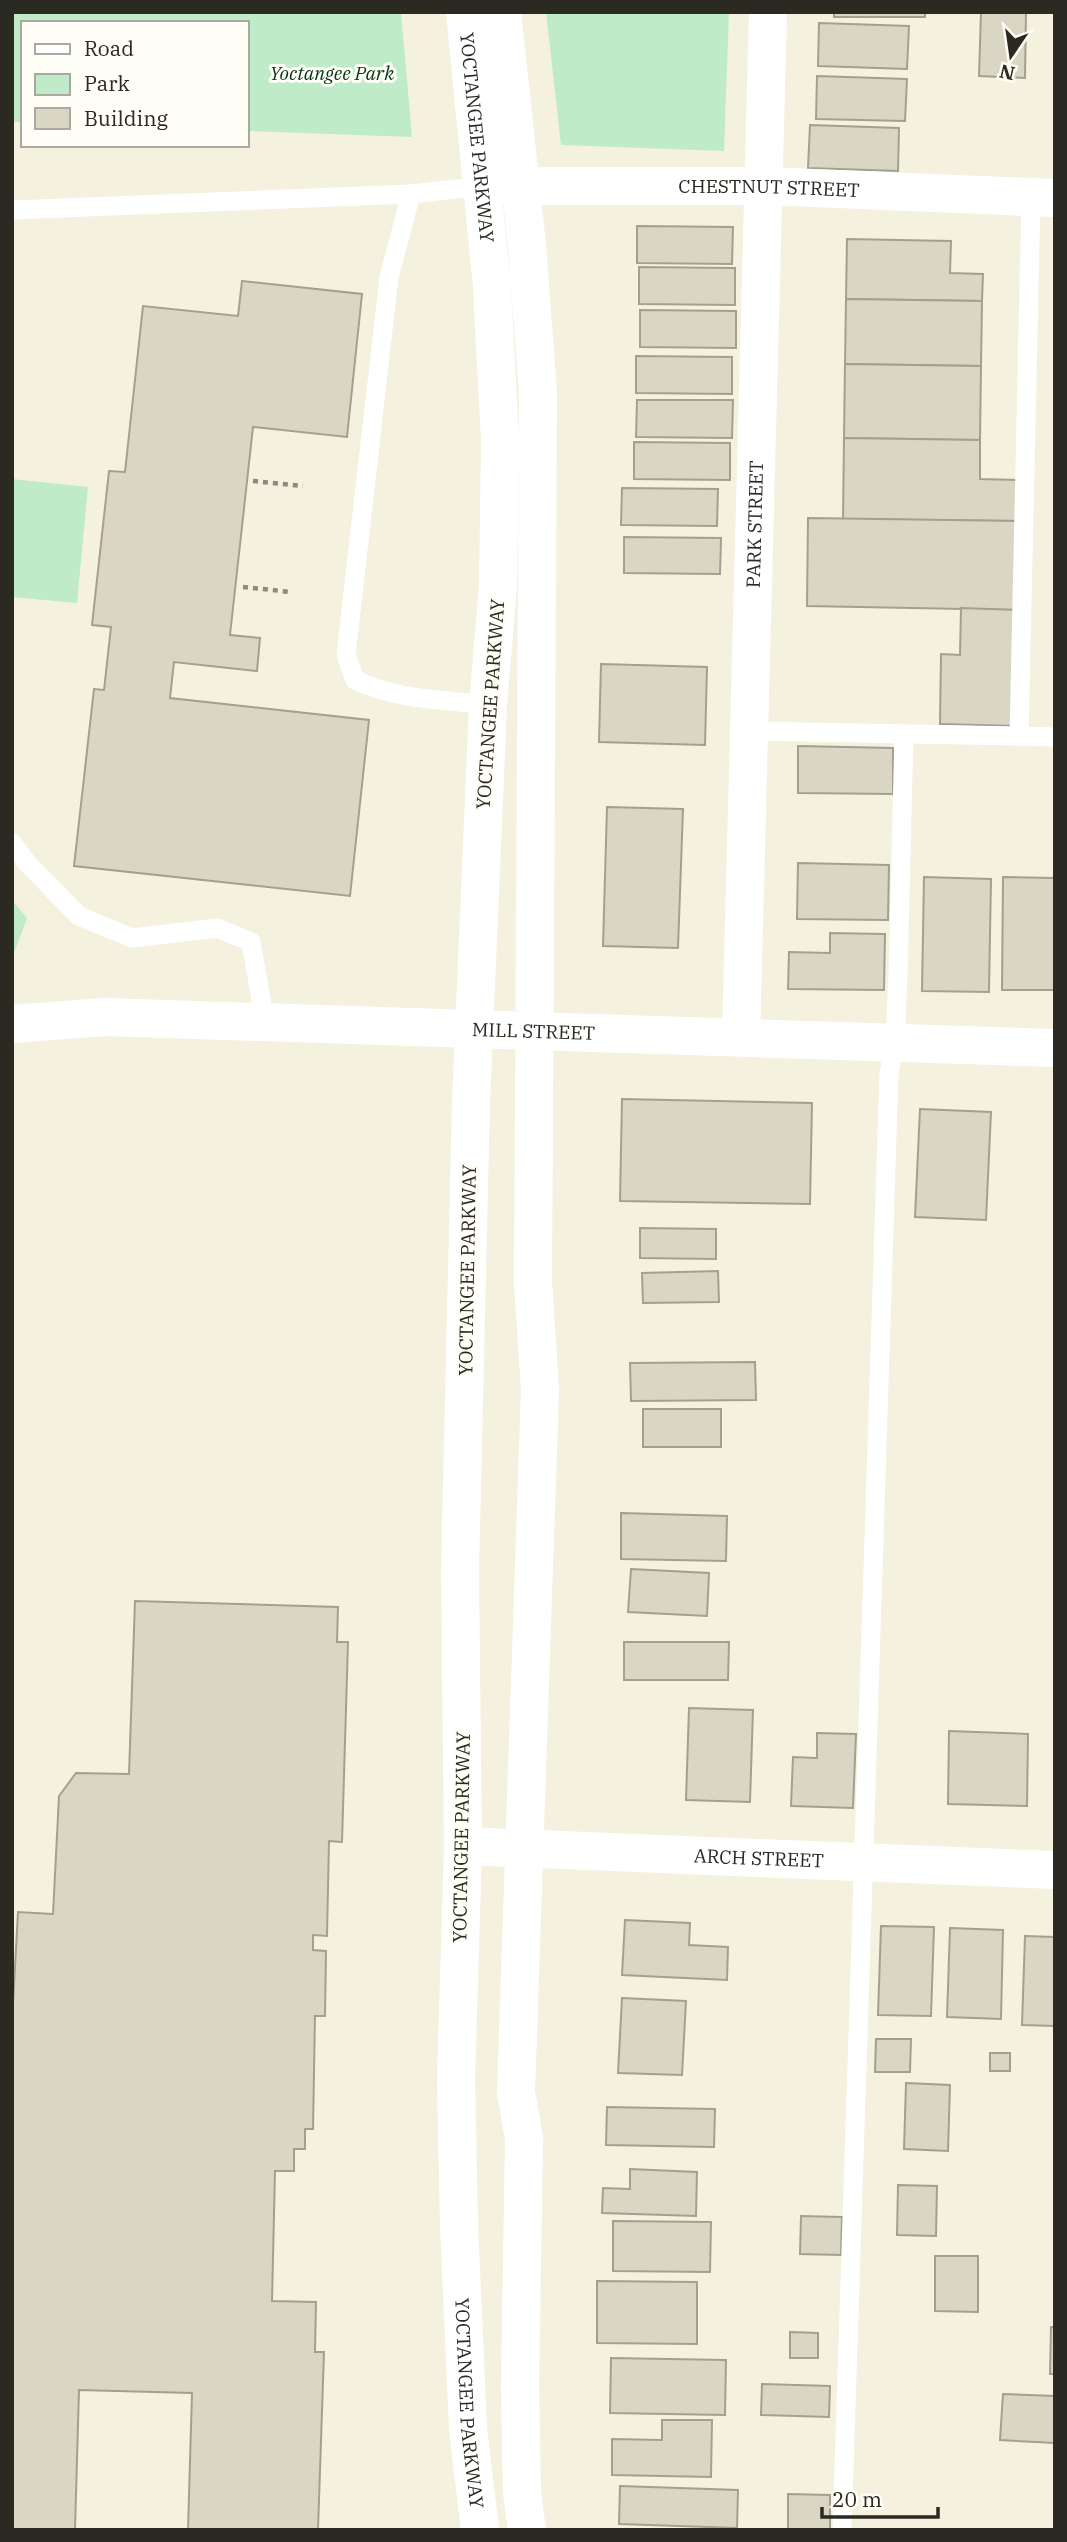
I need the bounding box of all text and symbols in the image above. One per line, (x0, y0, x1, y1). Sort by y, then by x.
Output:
legend (21, 21, 248, 147)
north arrow (976, 21, 1046, 91)
street label: YOCTANGEE PARKWAY (455, 31, 500, 244)
text: Road (84, 34, 134, 62)
text: N (997, 59, 1017, 86)
park label: Yoctangee Park (270, 61, 395, 85)
text: Park (84, 69, 131, 97)
text: Building (84, 104, 169, 132)
street label: CHESTNUT STREET (678, 174, 860, 202)
street label: PARK STREET (741, 460, 768, 588)
street label: YOCTANGEE PARKWAY (471, 598, 509, 810)
street label: MILL STREET (472, 1017, 595, 1045)
street label: YOCTANGEE PARKWAY (453, 1164, 481, 1376)
street label: YOCTANGEE PARKWAY (447, 1731, 475, 1943)
street label: ARCH STREET (693, 1843, 824, 1873)
street label: YOCTANGEE PARKWAY (450, 2297, 489, 2510)
scale bar (822, 2476, 937, 2520)
text: 20 m (832, 2485, 882, 2513)

